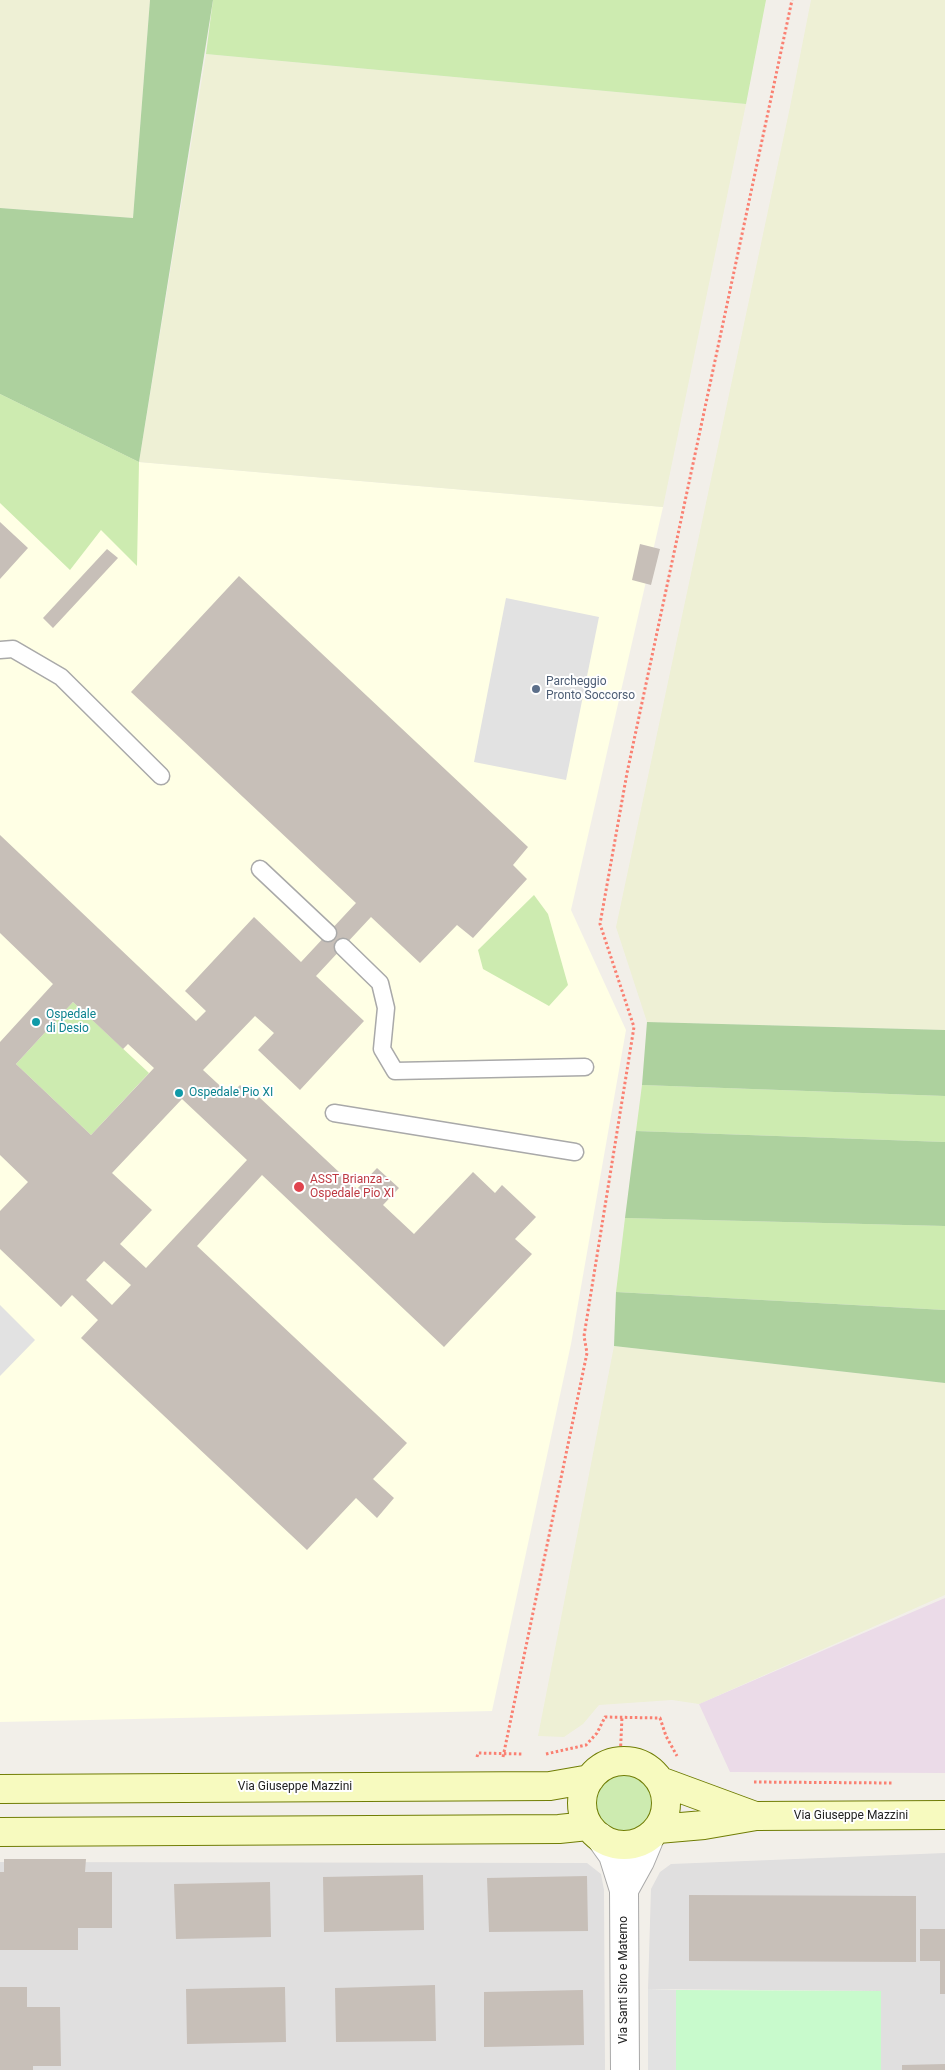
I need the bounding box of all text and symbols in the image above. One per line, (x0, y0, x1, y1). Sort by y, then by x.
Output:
place label: Parcheggio Pronto Soccorso (546, 675, 635, 703)
marker: Parcheggio Pronto Soccorso (530, 683, 542, 695)
place label: Ospedale di Desio (46, 1008, 96, 1036)
marker: Ospedale di Desio (30, 1016, 42, 1028)
place label: Ospedale Pio XI (189, 1086, 273, 1100)
marker: Ospedale Pio XI (173, 1087, 185, 1099)
place label: ASST Brianza - Ospedale Pio XI (310, 1173, 394, 1201)
marker: ASST Brianza - Ospedale Pio XI (292, 1180, 306, 1194)
street label: Via Giuseppe Mazzini (238, 1780, 352, 1794)
street label: Via Giuseppe Mazzini (794, 1809, 908, 1823)
street label: Via Santi Siro e Materno (617, 1916, 631, 2044)

